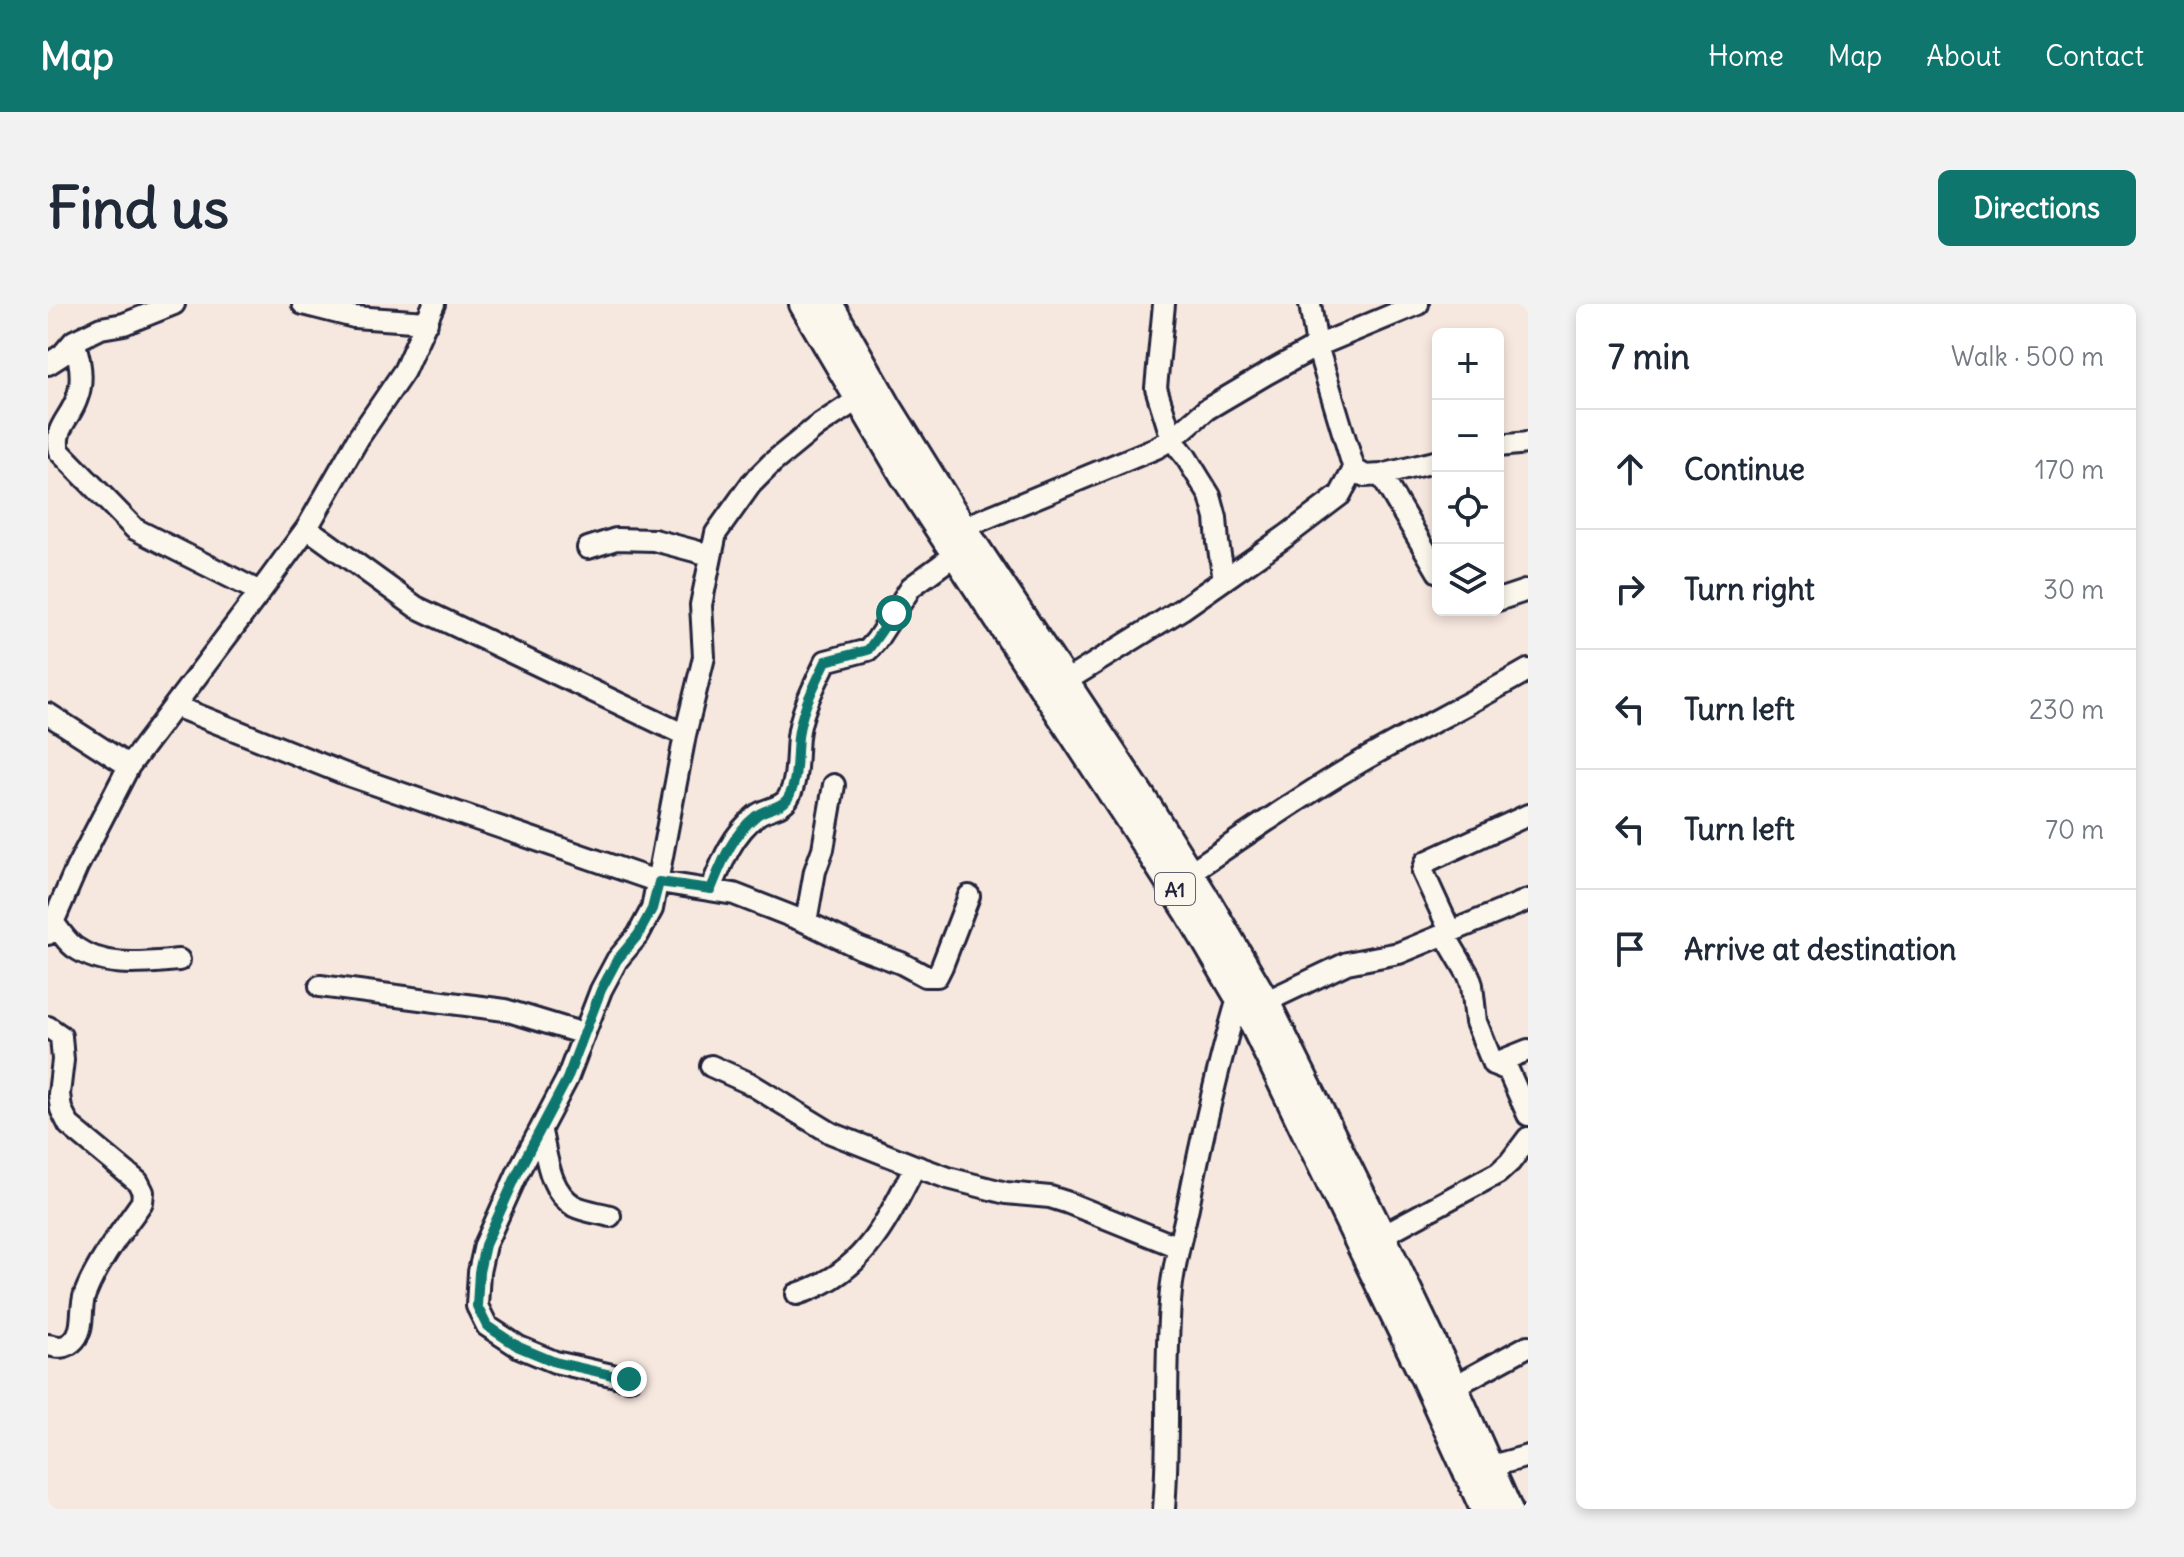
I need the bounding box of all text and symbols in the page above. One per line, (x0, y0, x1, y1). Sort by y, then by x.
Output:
text: Map (40, 33, 114, 80)
text: Home (1708, 38, 1784, 74)
text: Map (1828, 38, 1882, 74)
text: About (1926, 38, 2001, 74)
text: Contact (2045, 38, 2144, 74)
button: Directions (1938, 170, 2136, 246)
text: Find us (48, 173, 229, 243)
map controls (1432, 328, 1504, 616)
button: + (1432, 328, 1504, 400)
text: 7 min (1608, 335, 1690, 378)
text: Walk · 500 m (1951, 340, 2104, 373)
button: − (1432, 400, 1504, 472)
icon: ahead (1608, 447, 1652, 491)
text: Continue (1684, 450, 1805, 488)
text: 170 m (2035, 453, 2104, 486)
button: locate (1432, 472, 1504, 544)
button: layers (1432, 544, 1504, 616)
icon: right (1608, 567, 1652, 611)
text: Turn right (1684, 570, 1815, 608)
text: 30 m (2043, 573, 2104, 606)
route start (876, 595, 912, 631)
icon: left (1608, 687, 1652, 731)
text: Turn left (1684, 690, 1795, 728)
text: 230 m (2029, 693, 2104, 726)
icon: left (1608, 807, 1652, 851)
text: Turn left (1684, 810, 1795, 848)
text: 70 m (2045, 813, 2104, 846)
road number: A1 (1155, 873, 1195, 905)
icon: arrive (1608, 927, 1652, 971)
text: Arrive at destination (1684, 930, 1956, 968)
route end (611, 1361, 647, 1397)

